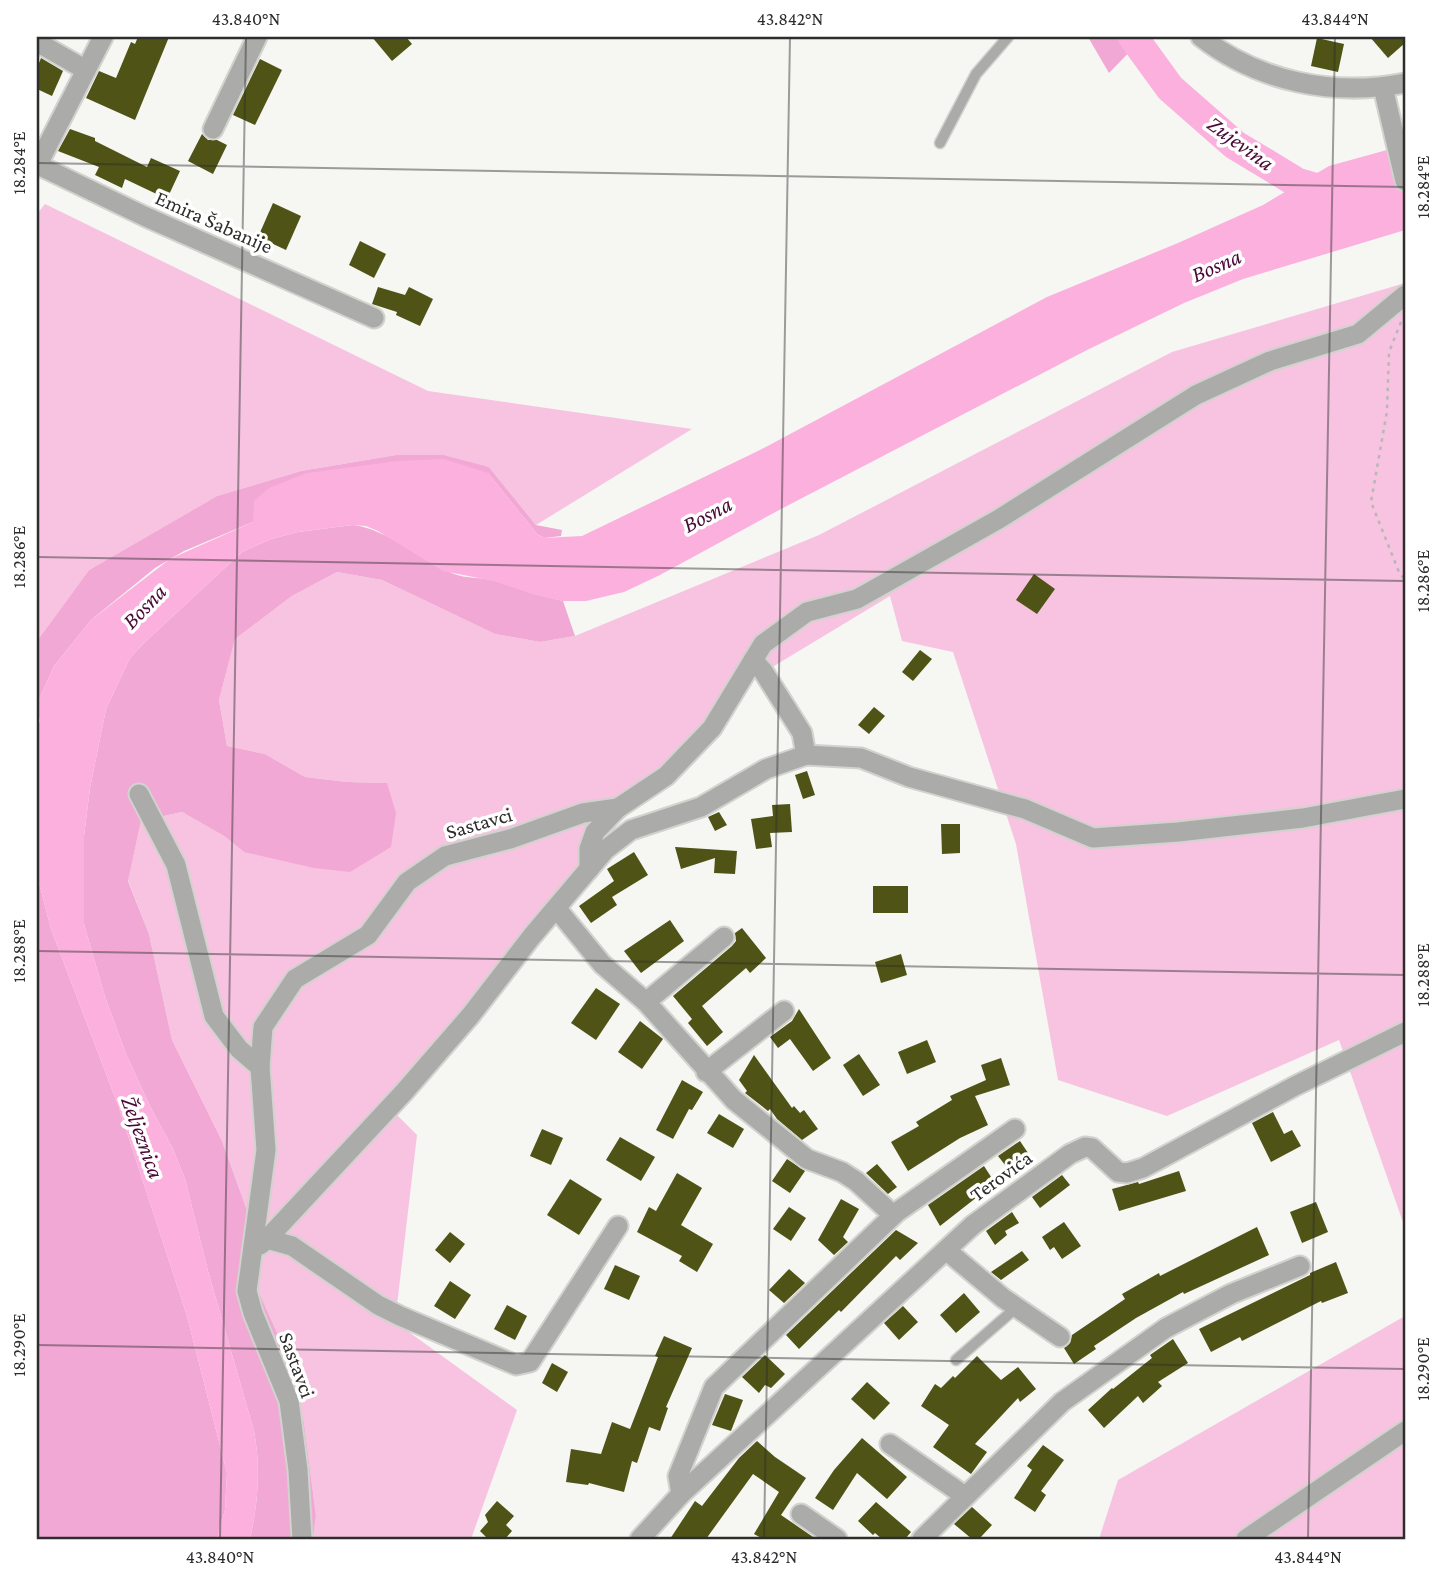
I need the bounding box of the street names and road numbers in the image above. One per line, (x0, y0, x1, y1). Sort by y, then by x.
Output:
street label: Emira Šabanije (152, 185, 276, 259)
street label: Sastavci (443, 802, 515, 844)
street label: Terovića (965, 1145, 1037, 1207)
street label: Sastavci (274, 1329, 320, 1402)

